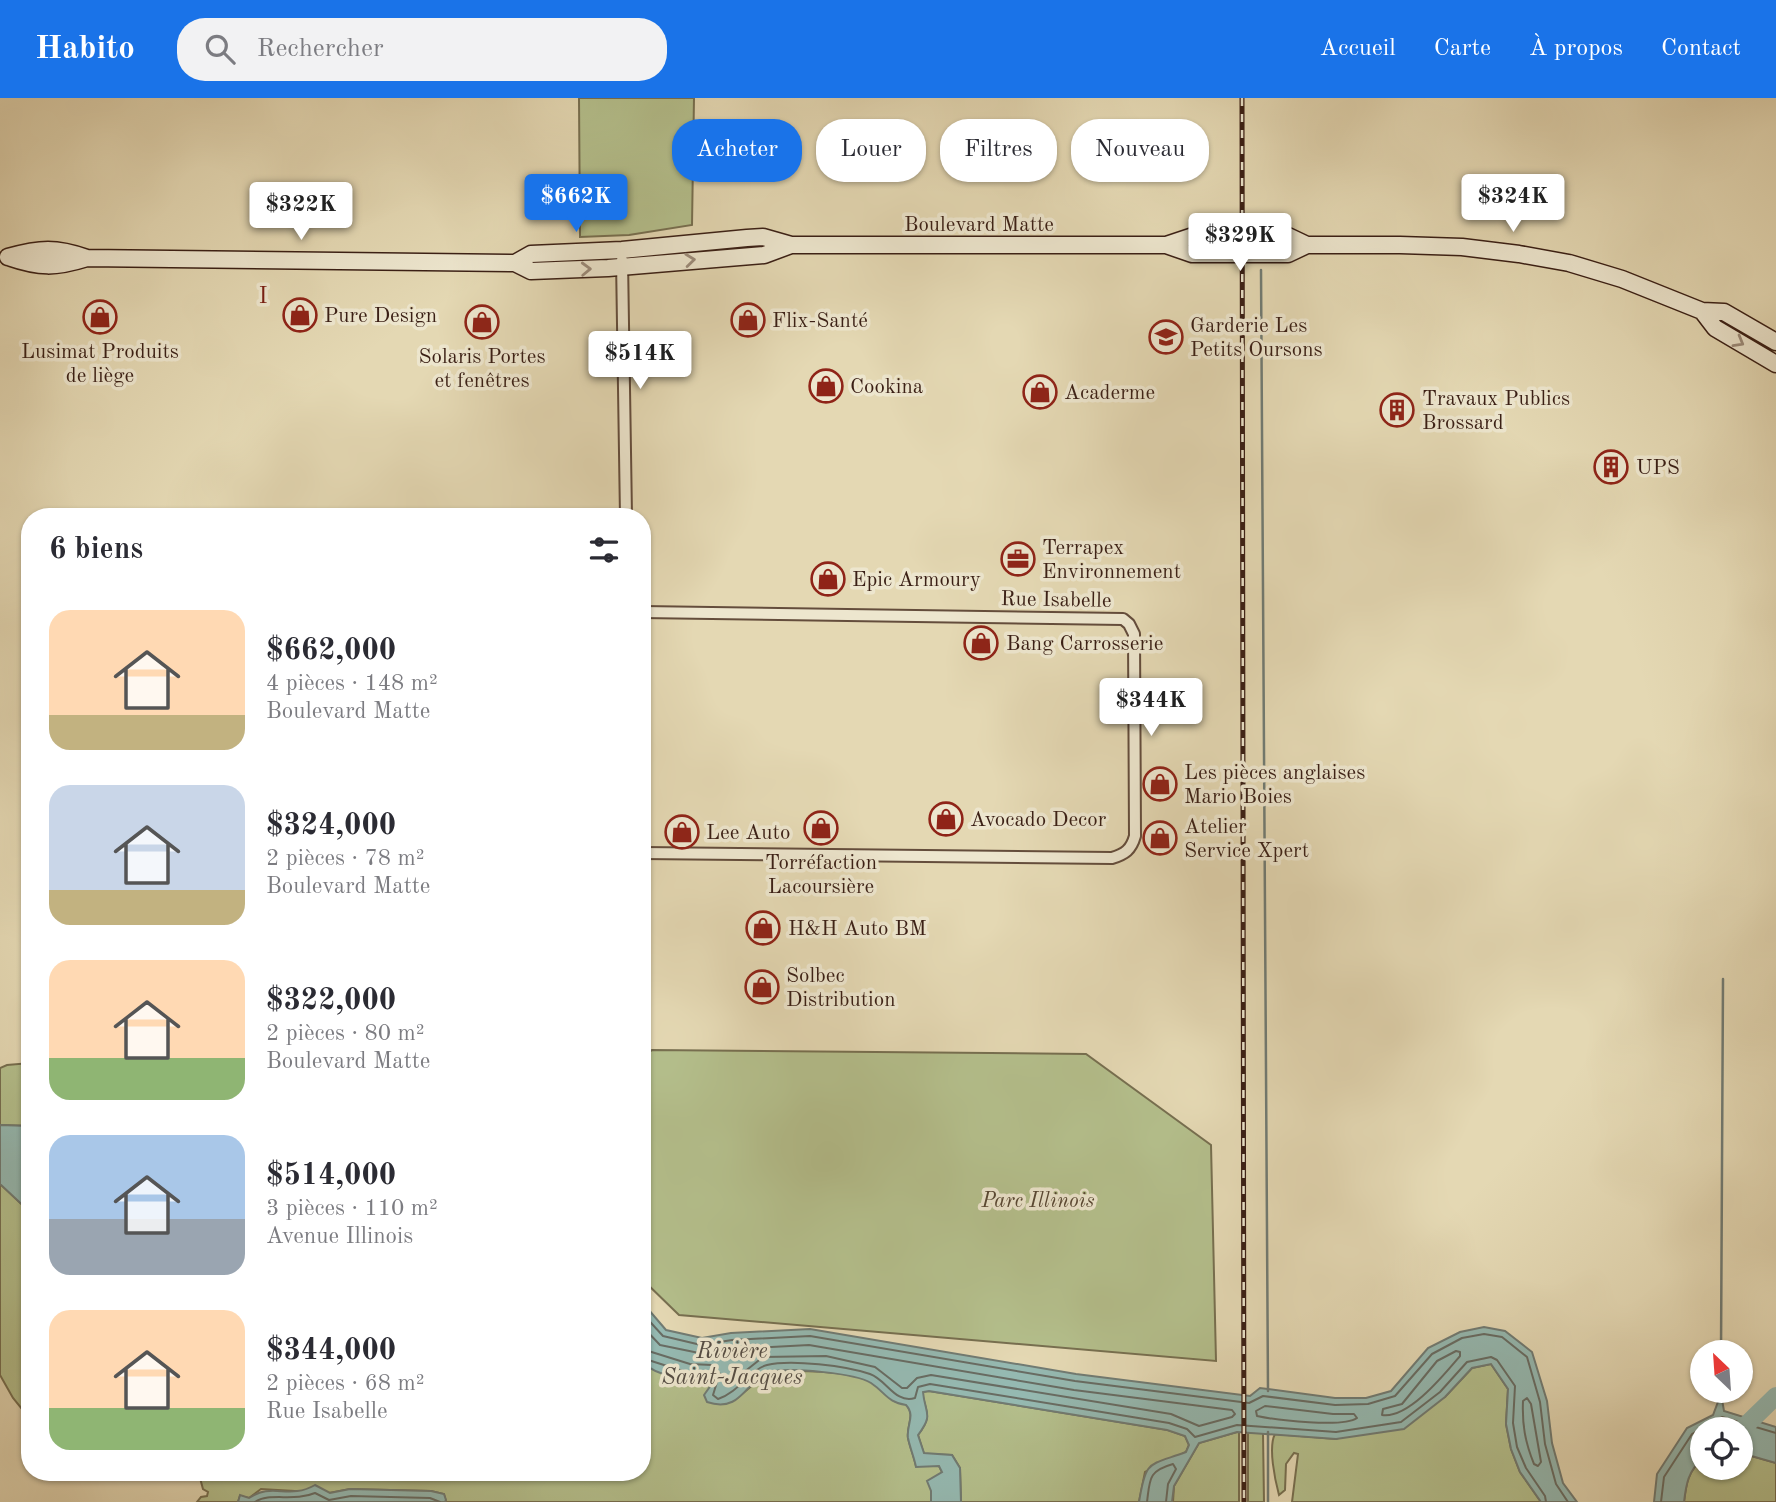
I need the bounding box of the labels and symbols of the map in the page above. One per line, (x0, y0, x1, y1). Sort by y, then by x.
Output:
pin: $662K (527, 174, 625, 234)
pin: $324K (1464, 174, 1562, 234)
pin: $322K (252, 183, 350, 242)
pin: $329K (1191, 214, 1289, 273)
street label: Boulevard Matte (904, 215, 1054, 236)
one-way arrow (685, 253, 696, 268)
one-way arrow (581, 262, 592, 277)
district label: I (258, 285, 270, 308)
shop icon: Pure Design (281, 296, 319, 334)
shop icon: Lusimat Produits de liège (81, 298, 119, 336)
shop icon: Flix-Santé (729, 301, 767, 339)
shop icon: Solaris Portes et fenêtres (463, 303, 501, 341)
place label: Pure Design (324, 306, 437, 327)
place label: Flix-Santé (772, 311, 868, 332)
place label: Garderie Les Petits Oursons (1190, 316, 1323, 361)
school or university icon: Garderie Les Petits Oursons (1147, 318, 1185, 356)
pin: $514K (591, 331, 689, 391)
one-way arrow (1732, 334, 1745, 347)
place label: Lusimat Produits de liège (21, 342, 179, 387)
place label: Solaris Portes et fenêtres (418, 347, 546, 392)
shop icon: Cookina (807, 367, 845, 405)
shop icon: Acaderme (1021, 373, 1059, 411)
place label: Cookina (850, 377, 923, 398)
place label: Acaderme (1064, 383, 1155, 404)
place label: Travaux Publics Brossard (1422, 389, 1570, 434)
building icon: Travaux Publics Brossard (1378, 391, 1416, 429)
building icon: UPS (1592, 448, 1630, 486)
place label: UPS (1636, 458, 1680, 479)
place label: Terrapex Environnement (1042, 538, 1181, 583)
office icon: Terrapex Environnement (999, 540, 1037, 578)
shop icon: Epic Armoury (809, 560, 847, 598)
place label: Epic Armoury (852, 570, 981, 591)
street label: Rue Isabelle (1000, 589, 1112, 612)
shop icon: Bang Carrosserie (962, 624, 1000, 662)
place label: Bang Carrosserie (1006, 634, 1163, 655)
pin: $344K (1102, 678, 1200, 738)
place label: Les pièces anglaises Mario Boies (1184, 763, 1365, 808)
shop icon: Les pièces anglaises Mario Boies (1141, 765, 1179, 803)
shop icon: Avocado Decor (927, 800, 965, 838)
shop icon: Torréfaction Lacoursière (802, 809, 840, 847)
place label: Avocado Decor (970, 810, 1107, 831)
shop icon: Lee Auto (663, 813, 701, 851)
place label: Atelier Service Xpert (1184, 817, 1309, 862)
shop icon: Atelier Service Xpert (1141, 819, 1179, 857)
place label: Lee Auto (706, 823, 790, 844)
place label: Torréfaction Lacoursière (765, 853, 877, 898)
shop icon: H&H Auto BM (744, 909, 782, 947)
place label: H&H Auto BM (788, 919, 926, 940)
place label: Solbec Distribution (786, 966, 896, 1011)
shop icon: Solbec Distribution (743, 968, 781, 1006)
park label: Parc Illinois (980, 1191, 1095, 1212)
water label: Rivière Saint-Jacques (661, 1340, 803, 1390)
north arrow (1690, 1340, 1754, 1404)

